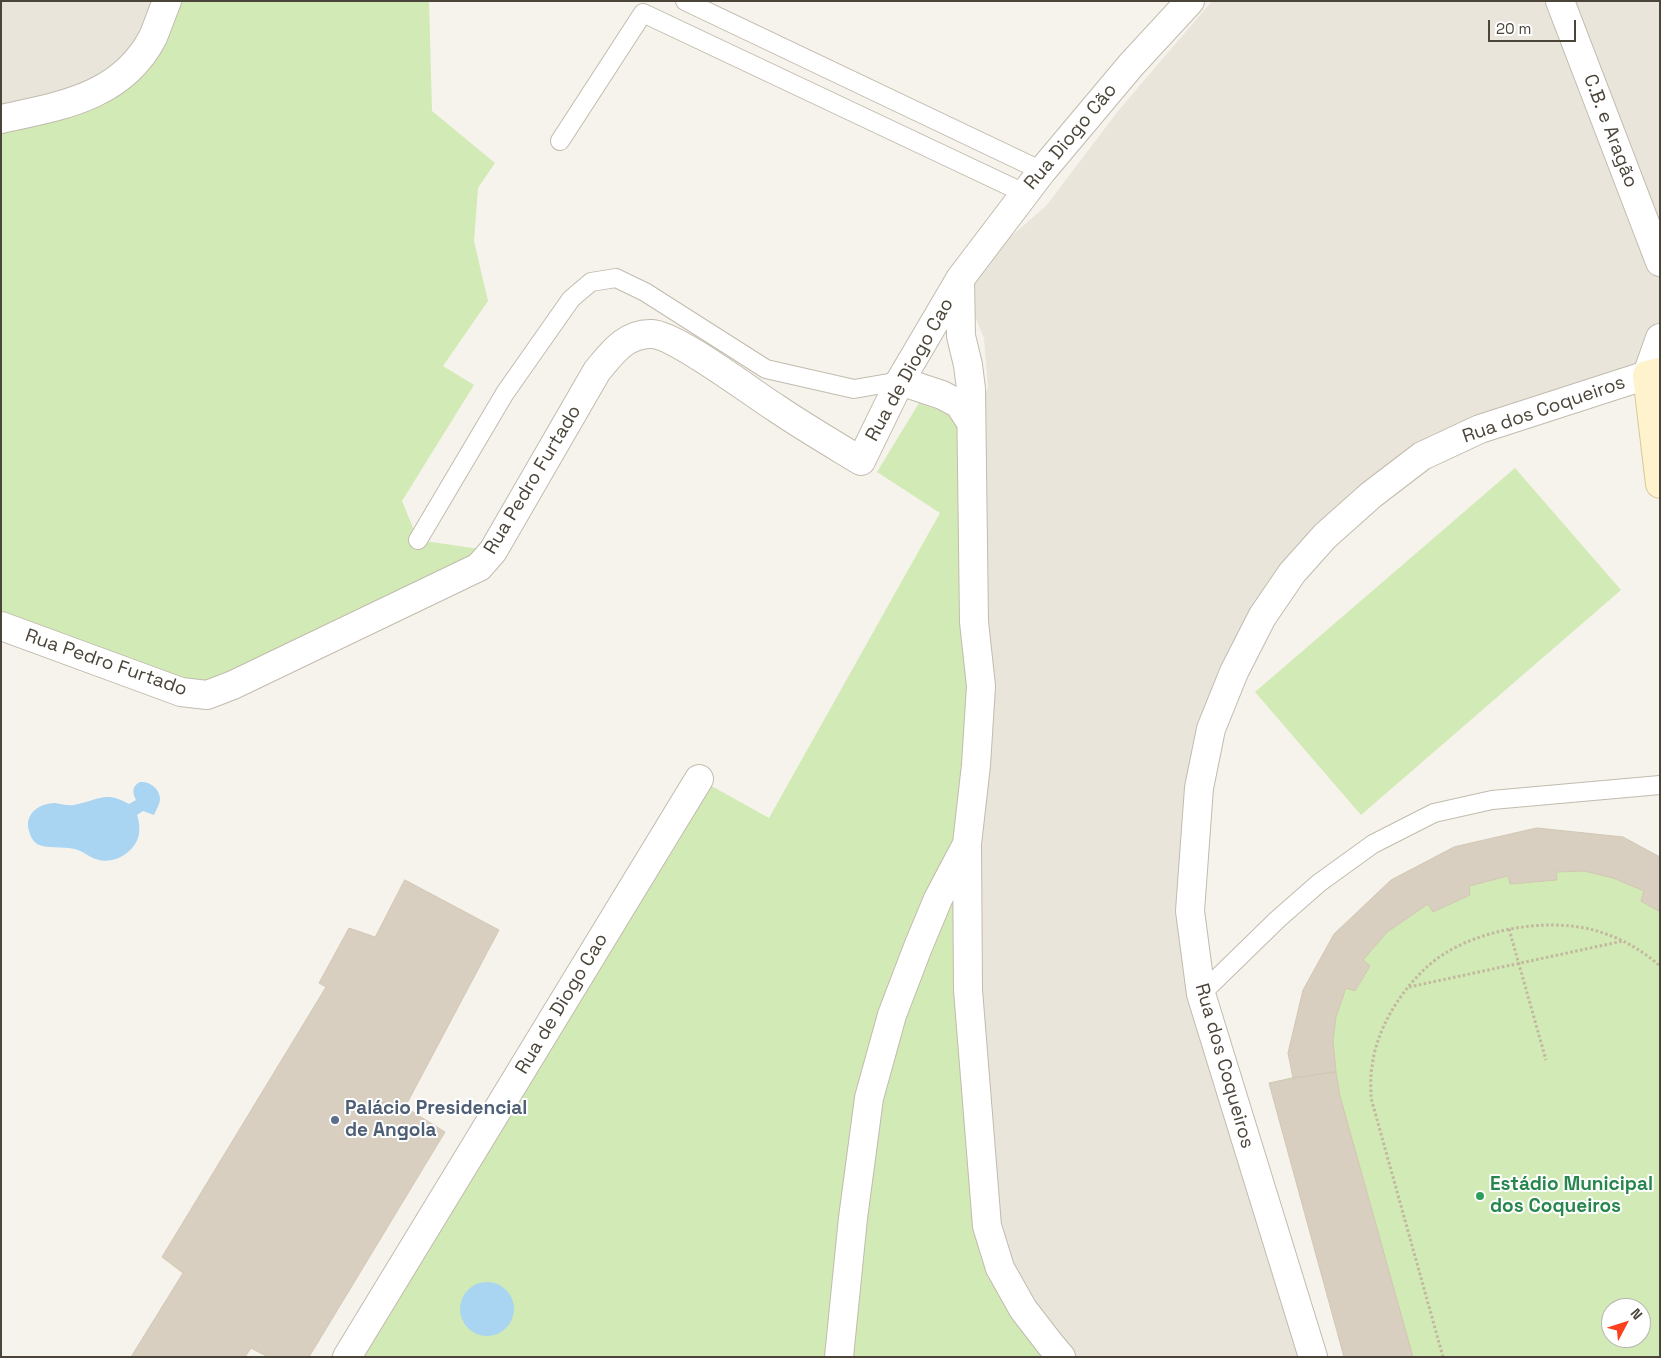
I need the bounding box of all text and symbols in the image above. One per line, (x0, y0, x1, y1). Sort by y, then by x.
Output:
scale bar (1491, 10, 1578, 42)
text: 20 m (1496, 19, 1531, 38)
street label: C.B. e Aragão (1578, 71, 1642, 191)
street label: Rua Diogo Cão (1020, 79, 1122, 195)
street label: Rua de Diogo Cao (861, 294, 959, 446)
street label: Rua dos Coqueiros (1460, 371, 1628, 449)
street label: Rua Pedro Furtado (479, 401, 587, 559)
street label: Rua Pedro Furtado (22, 625, 190, 701)
street label: Rua de Diogo Cao (511, 929, 613, 1079)
street label: Rua dos Coqueiros (1190, 981, 1258, 1151)
place label: Palácio Presidencial de Angola (345, 1098, 527, 1142)
marker: Palácio Presidencial de Angola (329, 1114, 341, 1126)
place label: Estádio Municipal dos Coqueiros (1490, 1174, 1653, 1218)
marker: Estádio Municipal dos Coqueiros (1474, 1190, 1486, 1202)
north arrow (1601, 1298, 1651, 1348)
text: N (1627, 1305, 1647, 1323)

